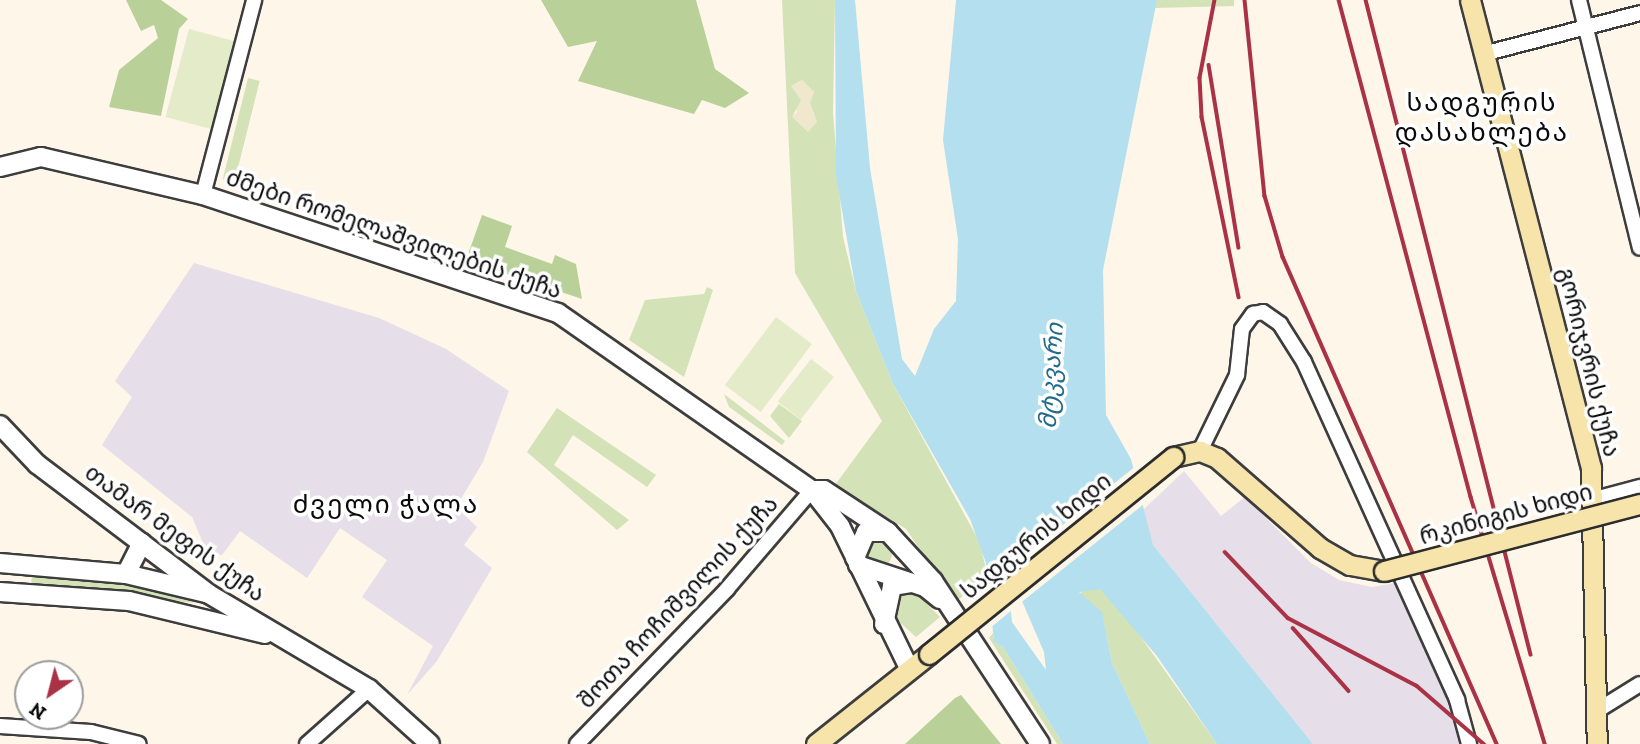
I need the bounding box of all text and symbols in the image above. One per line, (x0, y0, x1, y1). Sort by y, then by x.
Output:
district label: სადგურის დასახლება (1396, 87, 1568, 148)
street label: ძმები რომელაშვილების ქუჩა (223, 163, 565, 305)
street label: გორიჯვრის ქუჩა (1552, 265, 1626, 459)
water label: მტკვარი (1033, 322, 1069, 430)
street label: თამარ მეფის ქუჩა (80, 458, 270, 608)
street label: სადგურის ხიდი (955, 467, 1117, 605)
street label: რკინიგის ხიდი (1417, 478, 1595, 550)
district label: ძველი ჭალა (294, 489, 478, 521)
street label: შოთა ჩოჩიშვილის ქუჩა (572, 490, 784, 714)
north arrow (14, 660, 84, 730)
text: N (25, 697, 50, 725)

